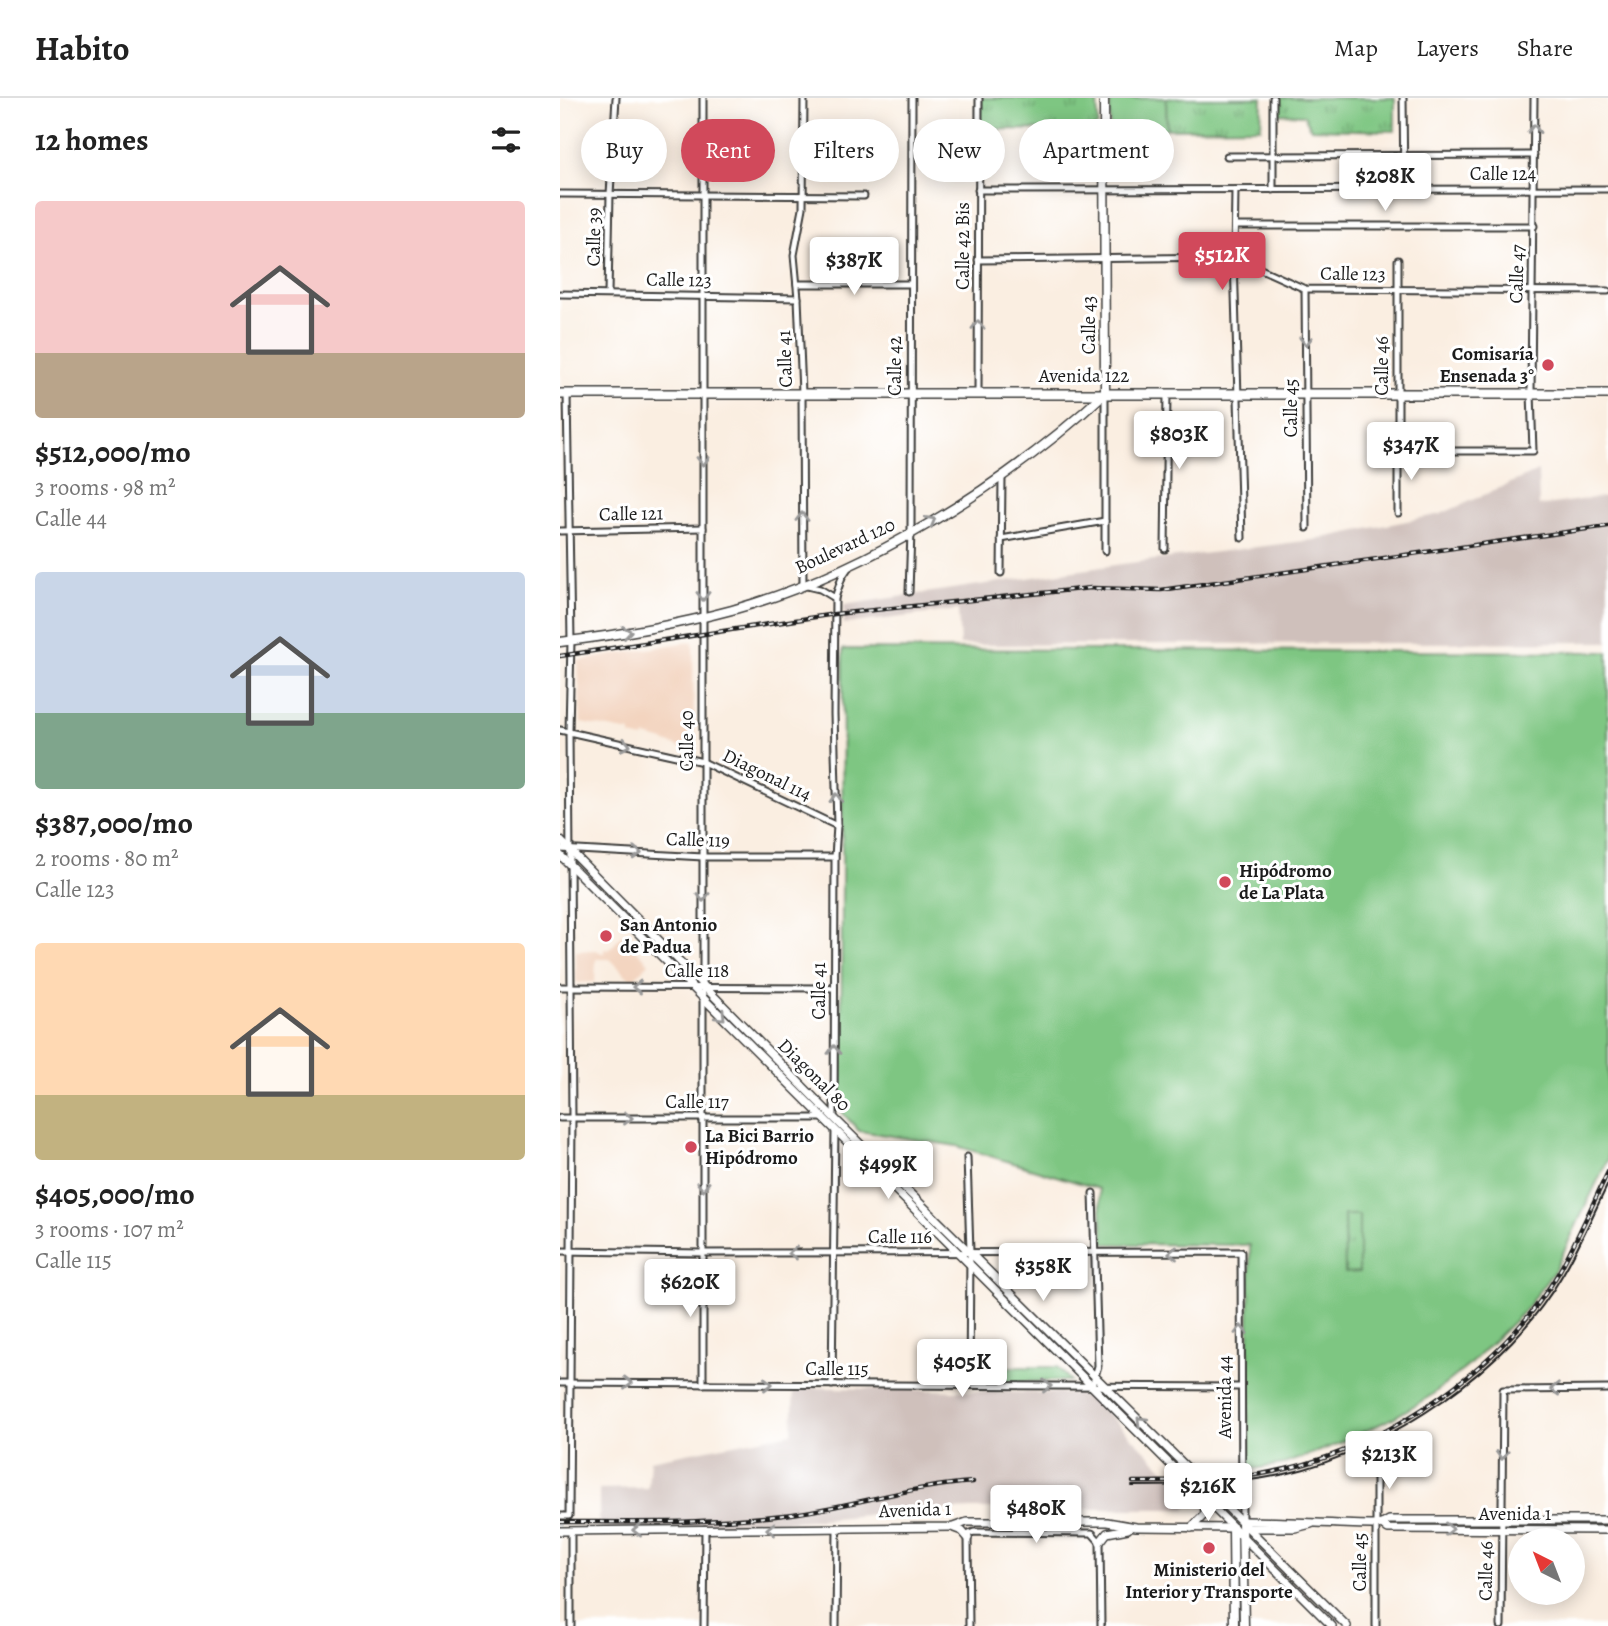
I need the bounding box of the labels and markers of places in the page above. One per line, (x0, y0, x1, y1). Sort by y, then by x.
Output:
pin: $208K (1336, 153, 1434, 213)
pin: $512K (1173, 232, 1271, 292)
pin: $387K (805, 238, 903, 297)
place label: Comisaría Ensenada 3° (1439, 341, 1535, 389)
marker: Comisaría Ensenada 3° (1540, 357, 1556, 373)
pin: $803K (1130, 412, 1228, 471)
pin: $347K (1362, 422, 1460, 482)
place label: Hipódromo de La Plata (1239, 858, 1332, 906)
marker: Hipódromo de La Plata (1217, 874, 1233, 890)
place label: San Antonio de Padua (620, 912, 718, 960)
marker: San Antonio de Padua (598, 928, 614, 944)
place label: La Bici Barrio Hipódromo (705, 1123, 814, 1171)
marker: La Bici Barrio Hipódromo (683, 1139, 699, 1155)
pin: $499K (839, 1142, 937, 1201)
pin: $358K (994, 1244, 1092, 1303)
pin: $620K (641, 1260, 739, 1319)
pin: $405K (913, 1340, 1011, 1399)
pin: $213K (1340, 1432, 1438, 1491)
pin: $216K (1159, 1464, 1257, 1523)
pin: $480K (987, 1486, 1085, 1545)
marker: Ministerio del Interior y Transporte (1201, 1540, 1217, 1556)
place label: Ministerio del Interior y Transporte (1125, 1557, 1293, 1605)

